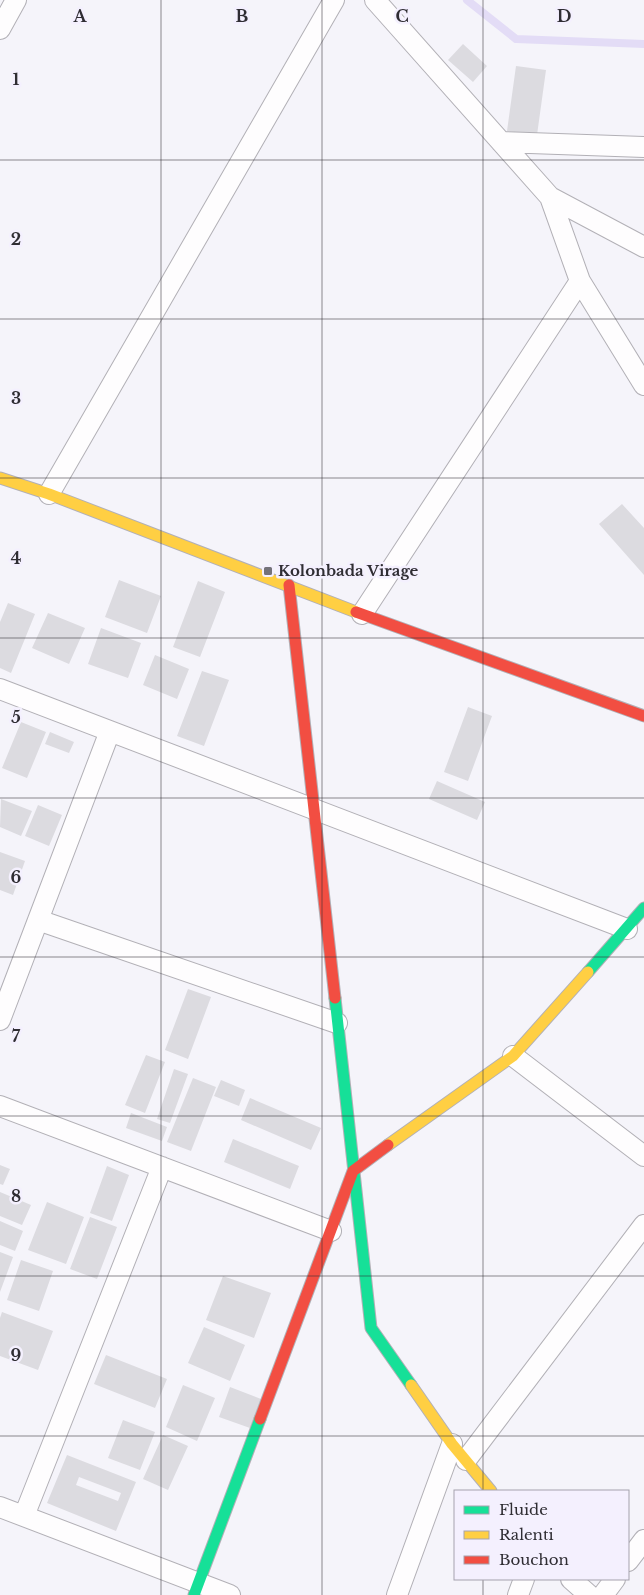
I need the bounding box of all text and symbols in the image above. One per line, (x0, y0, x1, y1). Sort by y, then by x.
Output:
text: A (73, 6, 88, 26)
text: B (236, 6, 249, 26)
text: C (395, 6, 409, 26)
text: D (557, 6, 571, 26)
text: 1 (13, 69, 20, 89)
text: 2 (11, 229, 21, 249)
text: 3 (11, 388, 21, 408)
text: 4 (11, 548, 21, 568)
place label: Kolonbada Virage (278, 561, 418, 580)
marker: Kolonbada Virage (262, 565, 274, 577)
text: 5 (11, 707, 21, 727)
text: 6 (11, 867, 22, 887)
text: 7 (12, 1026, 21, 1046)
text: 8 (11, 1186, 21, 1206)
text: 9 (11, 1345, 22, 1365)
legend (454, 1490, 629, 1580)
text: Fluide (499, 1500, 548, 1519)
text: Ralenti (499, 1525, 554, 1544)
text: Bouchon (499, 1550, 569, 1569)

